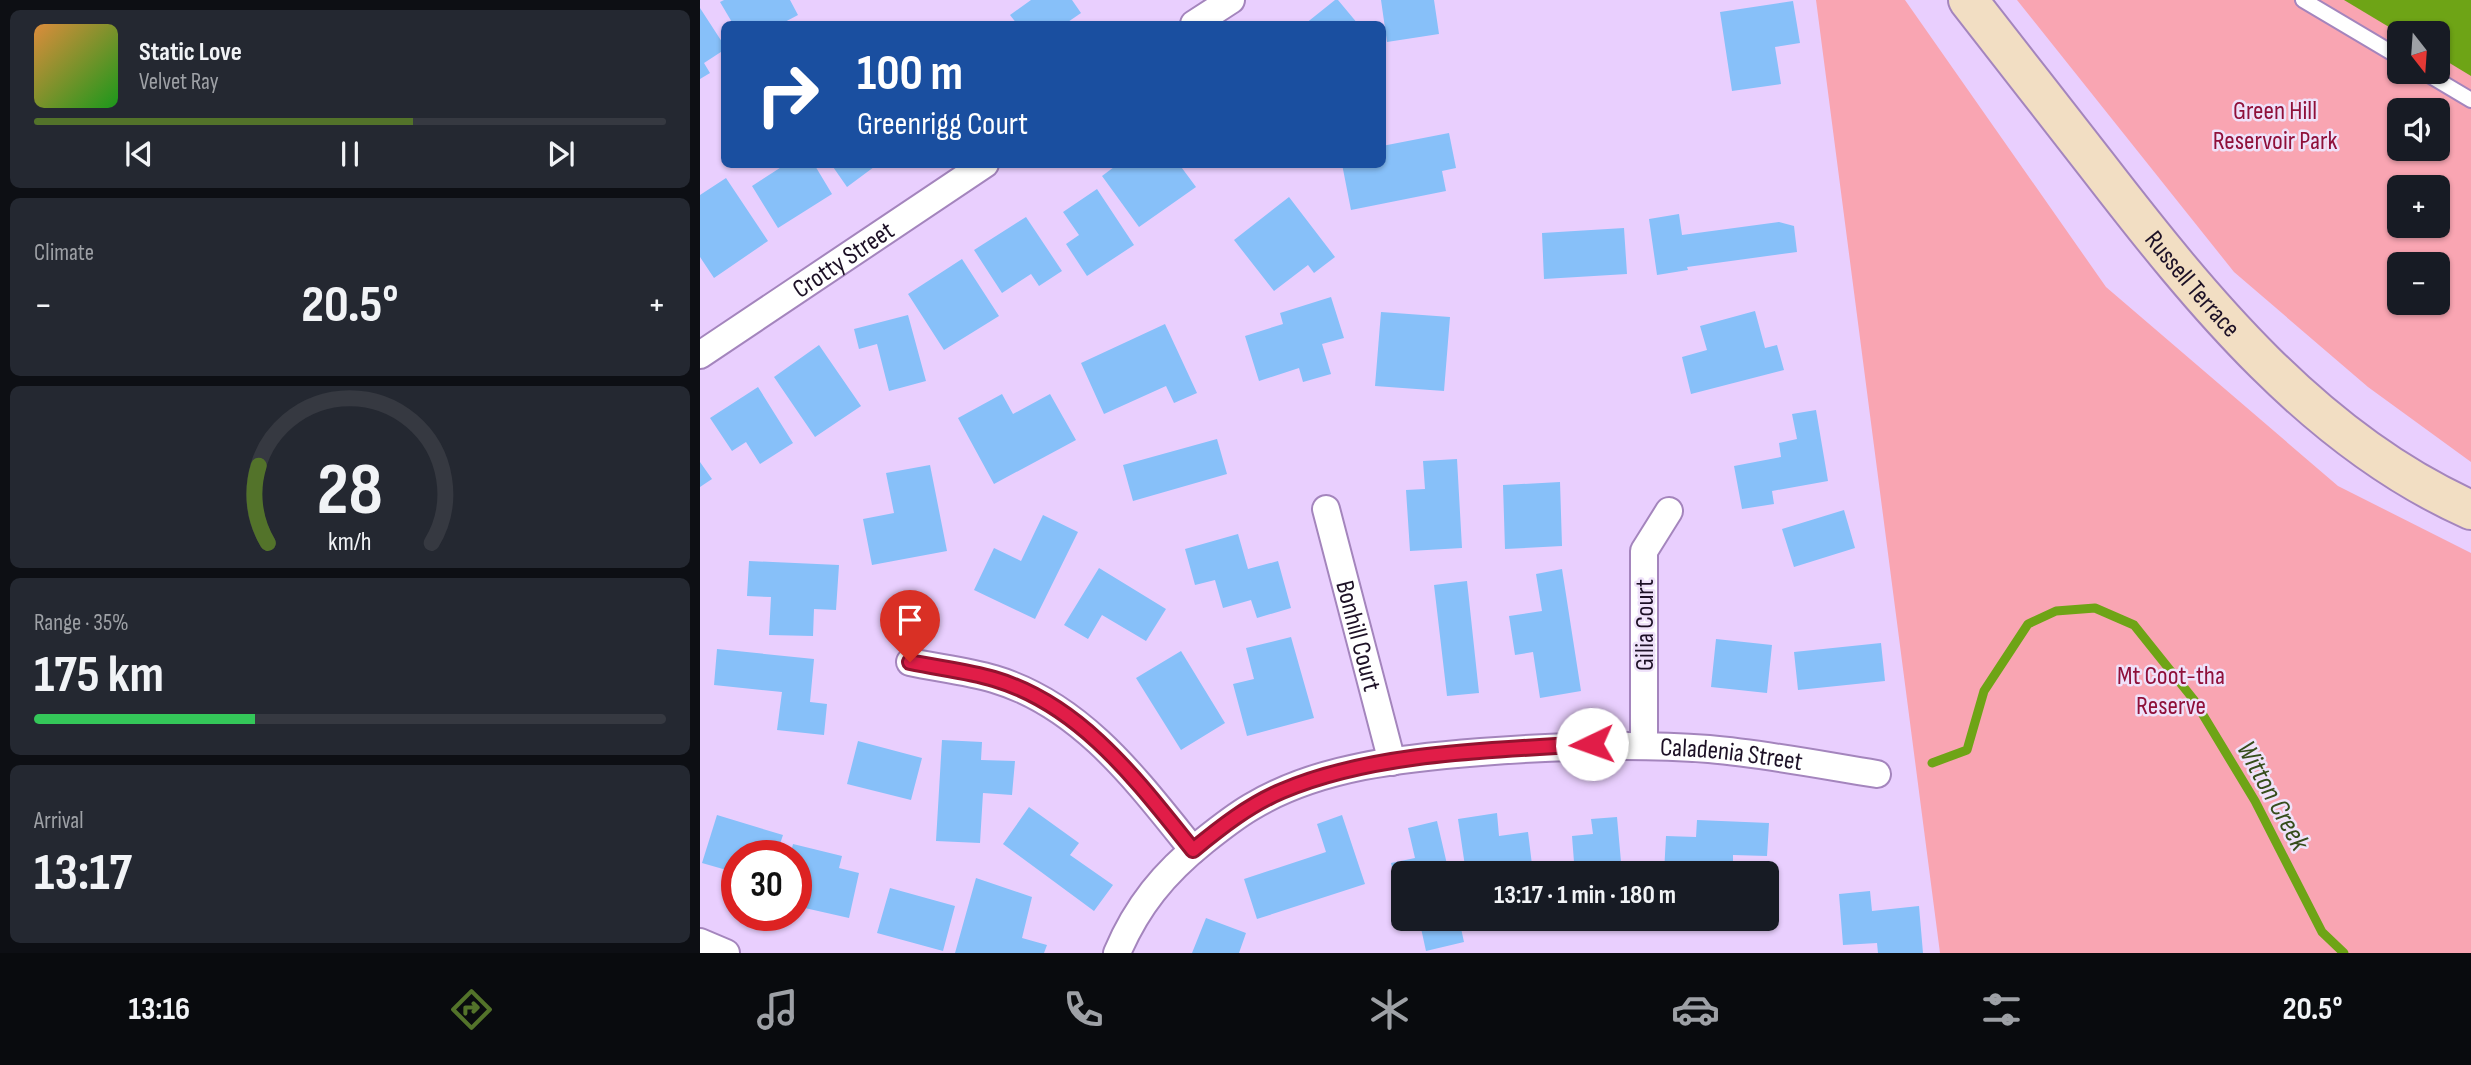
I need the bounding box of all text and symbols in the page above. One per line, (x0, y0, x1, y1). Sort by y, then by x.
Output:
north arrow (2387, 21, 2450, 84)
map controls (2387, 21, 2450, 315)
text: Static Love (139, 37, 242, 68)
text: 100 m (857, 45, 963, 104)
icon: right (742, 49, 833, 140)
text: Velvet Ray (139, 68, 219, 96)
park label: Green Hill Reservoir Park (2213, 96, 2337, 157)
button: sound (2387, 98, 2450, 161)
text: Greenrigg Court (857, 105, 1028, 144)
icon: previous (120, 135, 158, 173)
icon: pause (331, 135, 369, 173)
icon: next (542, 135, 580, 173)
button: + (2387, 175, 2450, 238)
street label: Crotty Street (787, 215, 900, 305)
street label: Russell Terrace (2138, 225, 2246, 344)
text: Climate (34, 239, 94, 267)
button: − (2387, 252, 2450, 315)
text: 20.5° (301, 274, 399, 337)
text: − (34, 283, 53, 328)
text: + (647, 283, 666, 328)
text: 28 (317, 447, 383, 535)
text: km/h (328, 526, 372, 557)
street label: Bonhill Court (1328, 578, 1387, 695)
street label: Gilia Court (1630, 579, 1661, 671)
pin (880, 590, 940, 662)
icon: arrive (891, 601, 929, 639)
text: Range · 35% (34, 609, 129, 637)
text: 175 km (34, 644, 164, 707)
park label: Mt Coot-tha Reserve (2117, 661, 2225, 722)
position arrow (1555, 707, 1629, 781)
street label: Caladenia Street (1659, 732, 1805, 778)
water label: Witton Creek (2229, 735, 2317, 858)
text: Arrival (34, 807, 83, 835)
speed limit sign: 30 (721, 840, 812, 931)
text: 13:17 (34, 842, 132, 905)
text: 13:17 · 1 min · 180 m (1494, 880, 1676, 911)
icon: directions (447, 985, 496, 1034)
icon: music (753, 985, 802, 1034)
icon: phone (1059, 985, 1108, 1034)
icon: climate (1365, 985, 1414, 1034)
icon: car (1671, 985, 1720, 1034)
icon: filters (1977, 985, 2026, 1034)
text: 13:16 (128, 990, 190, 1029)
text: 20.5° (2283, 990, 2342, 1029)

